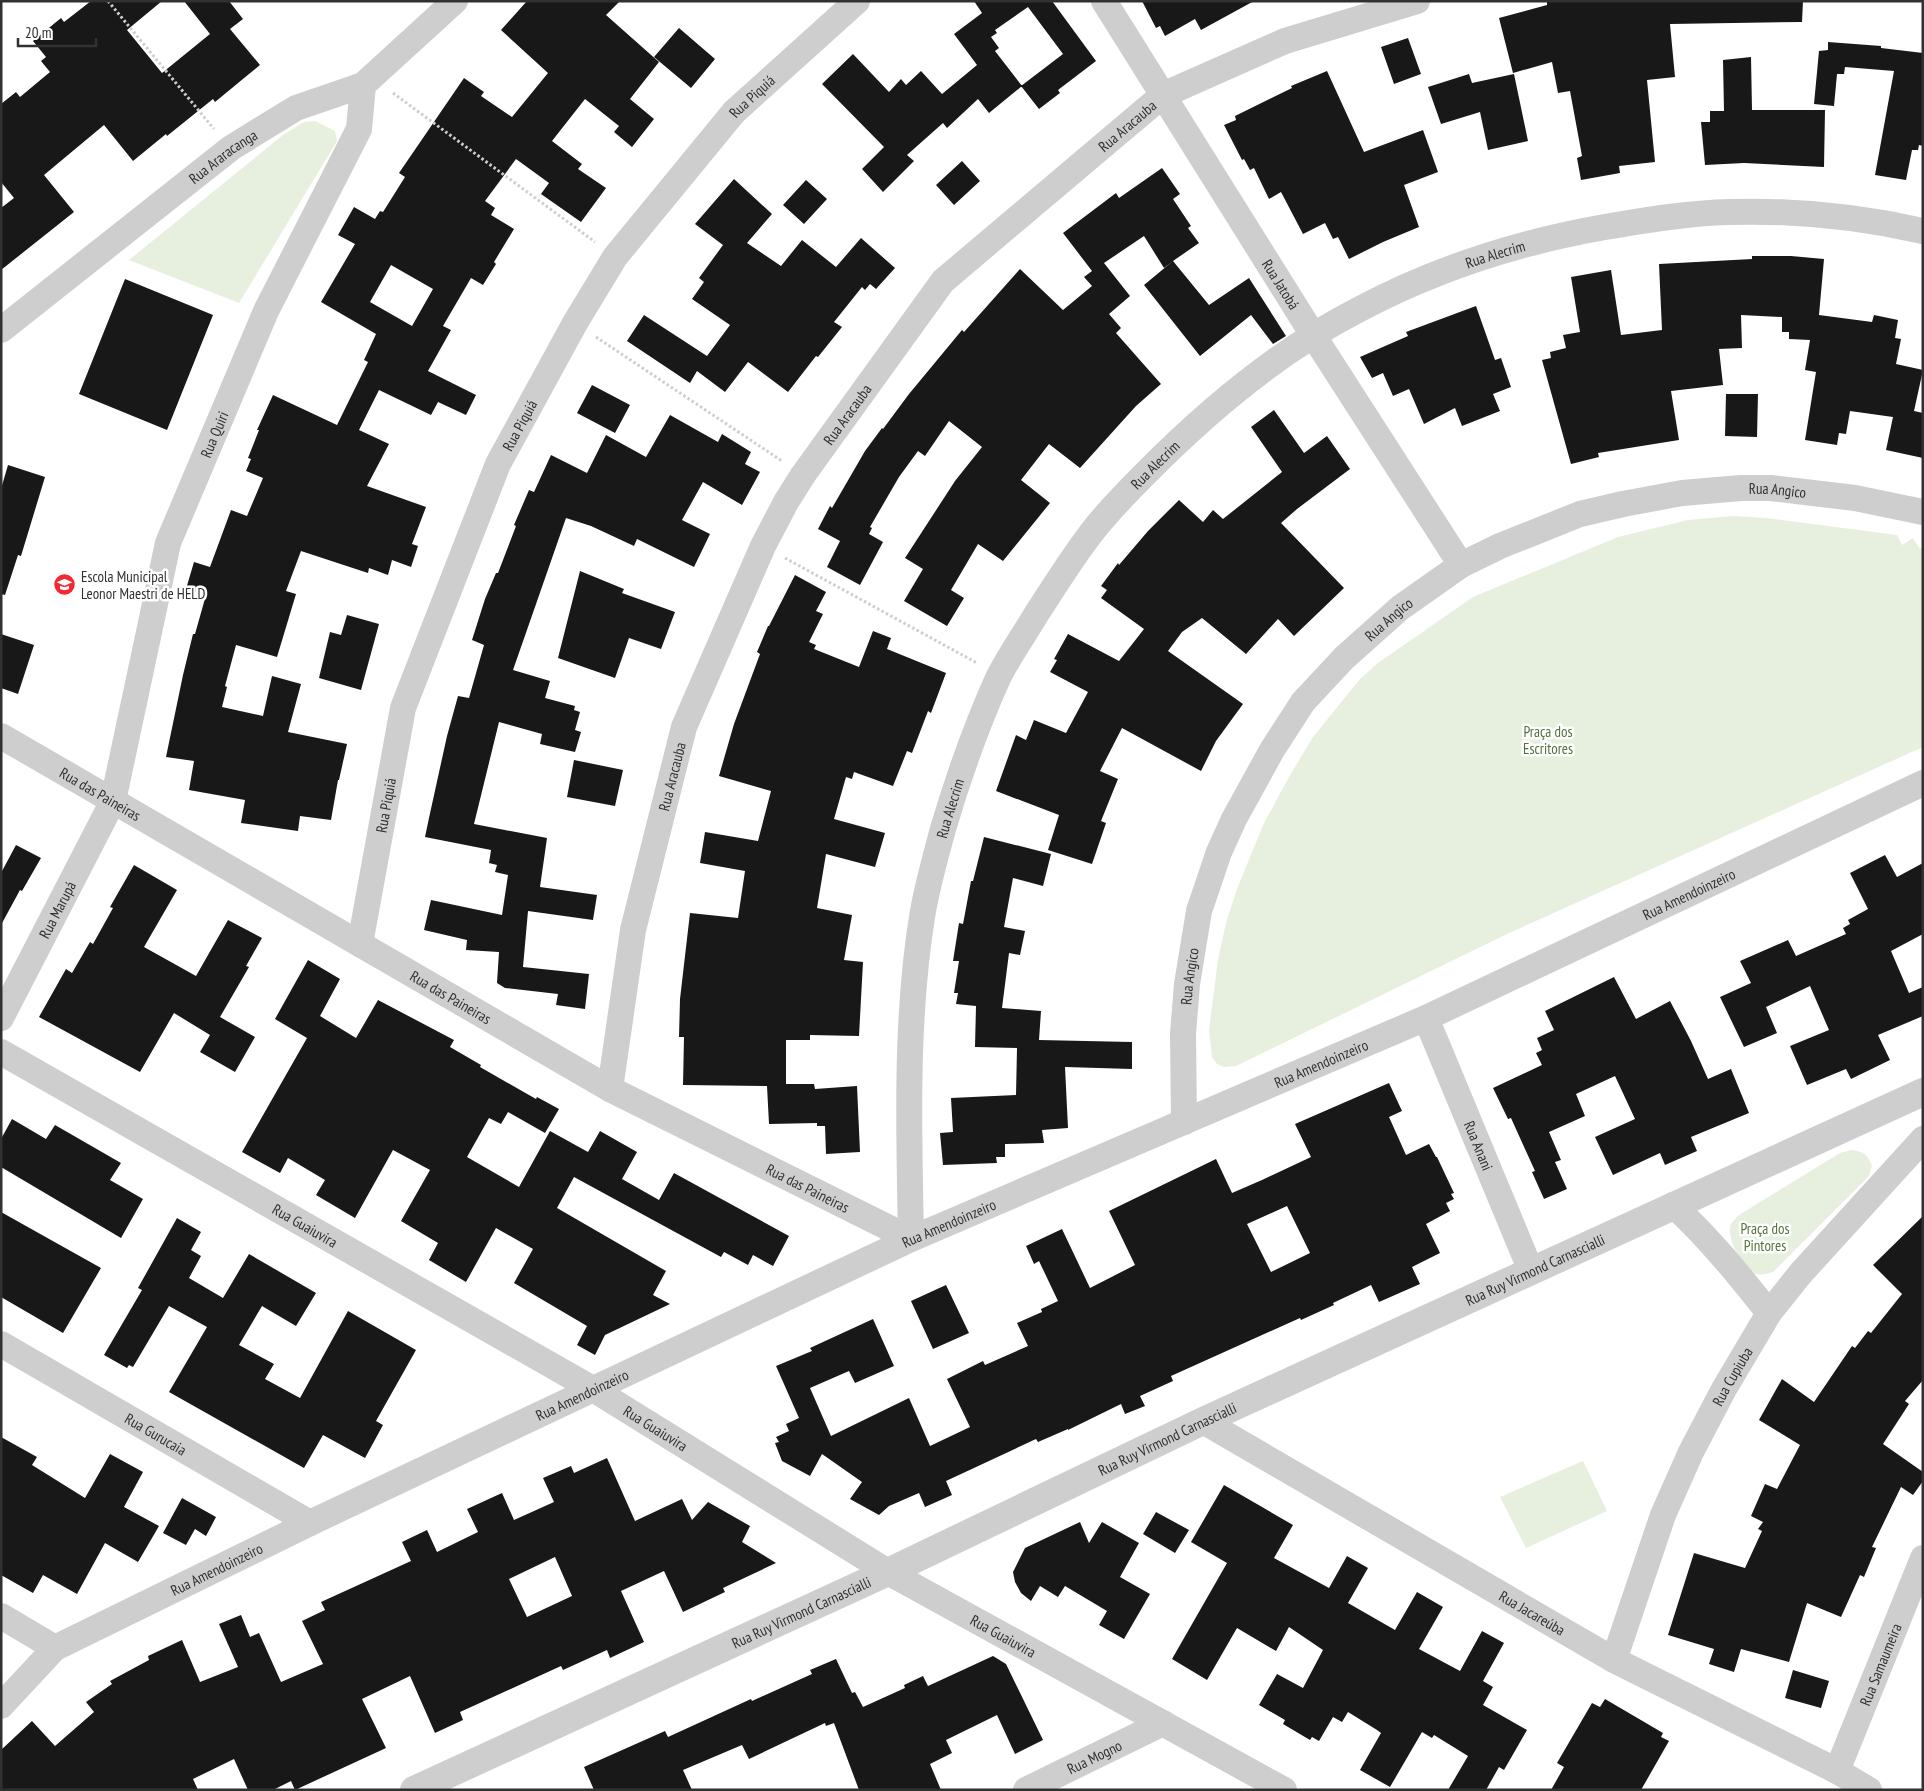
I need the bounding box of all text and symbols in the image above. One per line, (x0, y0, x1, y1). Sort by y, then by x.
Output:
scale bar (18, 15, 95, 47)
text: 20 m (25, 23, 51, 42)
street label: Rua Piquiá (724, 70, 779, 121)
street label: Rua Aracauba (1094, 96, 1160, 155)
street label: Rua Araracanga (185, 125, 261, 187)
street label: Rua Alecrim (1463, 236, 1527, 272)
street label: Rua Jatobá (1258, 256, 1304, 313)
street label: Rua Aracauba (819, 380, 875, 448)
street label: Rua Piquiá (498, 396, 541, 454)
street label: Rua Quiri (196, 408, 232, 460)
street label: Rua Alecrim (1126, 436, 1183, 493)
street label: Rua Angico (1749, 479, 1807, 502)
place label: Escola Municipal Leonor Maestri de HELD (81, 567, 206, 603)
school or university icon: Escola Municipal Leonor Maestri de HELD (53, 573, 77, 597)
street label: Rua Angico (1360, 593, 1416, 645)
park label: Praça dos Escritores (1523, 722, 1573, 758)
street label: Rua Aracauba (654, 740, 689, 813)
street label: Rua das Paineiras (57, 763, 144, 825)
street label: Rua Piquiá (371, 776, 400, 834)
street label: Rua Alecrim (931, 776, 968, 840)
street label: Rua Amendoinzeiro (1639, 864, 1738, 924)
street label: Rua Marupá (34, 878, 80, 941)
street label: Rua Angico (1176, 946, 1202, 1006)
street label: Rua das Paineiras (407, 966, 495, 1028)
street label: Rua Amendoinzeiro (1271, 1035, 1371, 1092)
street label: Rua Anani (1460, 1118, 1498, 1173)
street label: Rua das Paineiras (763, 1159, 853, 1216)
street label: Rua Amendoinzeiro (899, 1194, 999, 1251)
street label: Rua Guaiuvira (269, 1199, 341, 1251)
park label: Praça dos Pintores (1740, 1219, 1790, 1255)
street label: Rua Ruy Virmond Carnascialli (1462, 1229, 1608, 1309)
street label: Rua Cupiuba (1707, 1343, 1756, 1409)
street label: Rua Amendoinzeiro (533, 1364, 631, 1425)
street label: Rua Ruy Virmond Carnascialli (1095, 1398, 1239, 1480)
street label: Rua Guaiuvira (620, 1401, 691, 1455)
street label: Rua Gurucaia (122, 1408, 190, 1459)
street label: Rua Amendoinzeiro (167, 1538, 266, 1599)
street label: Rua Ruy Virmond Carnascialli (728, 1572, 874, 1652)
street label: Rua Jacareúba (1496, 1586, 1569, 1639)
street label: Rua Guaiuvira (967, 1610, 1039, 1661)
street label: Rua Samaumeira (1855, 1620, 1905, 1708)
street label: Rua Mogno (1064, 1735, 1125, 1778)

